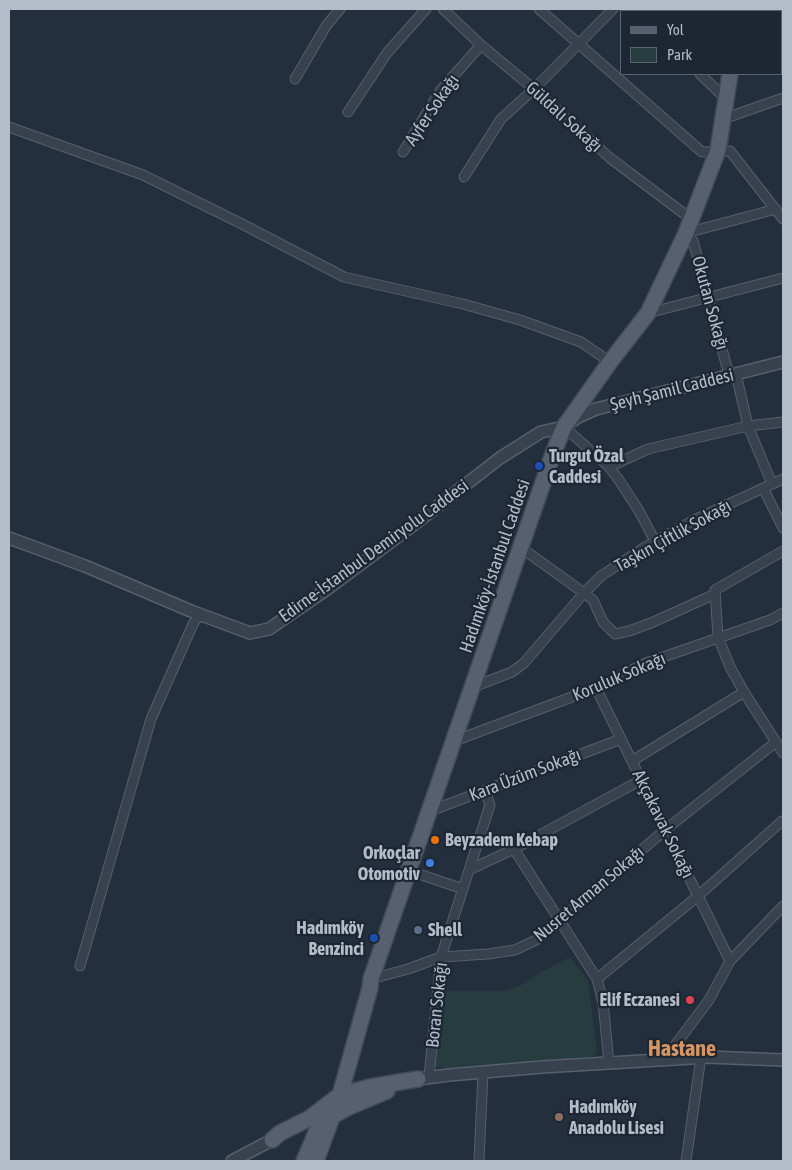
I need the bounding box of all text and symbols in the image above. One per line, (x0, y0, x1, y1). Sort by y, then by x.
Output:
legend (620, 10, 782, 75)
text: Yol (667, 21, 684, 38)
text: Park (667, 46, 692, 63)
street label: Ayfer Sokağı (400, 70, 464, 150)
street label: Güldalı Sokağı (521, 77, 607, 157)
street label: Okutan Sokağı (687, 254, 733, 352)
street label: Şeyh Şamil Caddesi (608, 364, 736, 416)
place label: Turgut Özal Caddesi (549, 445, 624, 488)
marker: Turgut Özal Caddesi (533, 460, 545, 472)
street label: Edirne-İstanbul Demiryolu Caddesi (275, 475, 473, 627)
street label: Hadımköy-İstanbul Caddesi (455, 476, 535, 656)
street label: Taşkın Çiftlik Sokağı (611, 495, 735, 577)
street label: Koruluk Sokağı (569, 648, 669, 706)
street label: Kara Üzüm Sokağı (466, 744, 584, 806)
street label: Akçakavak Sokağı (627, 766, 699, 882)
place label: Beyzadem Kebap (445, 829, 558, 851)
marker: Beyzadem Kebap (429, 834, 441, 846)
street label: Nusret Arman Sokağı (529, 841, 649, 947)
place label: Orkoçlar Otomotiv (358, 842, 420, 884)
marker: Orkoçlar Otomotiv (424, 857, 436, 869)
place label: Hadımköy Benzinci (296, 917, 364, 960)
place label: Shell (428, 919, 462, 941)
marker: Shell (412, 924, 424, 936)
marker: Hadımköy Benzinci (368, 932, 380, 944)
street label: Boran Sokağı (422, 961, 452, 1049)
place label: Elif Eczanesi (599, 989, 680, 1011)
marker: Elif Eczanesi (684, 994, 696, 1006)
district label: Hastane (648, 1036, 716, 1062)
place label: Hadımköy Anadolu Lisesi (569, 1096, 664, 1138)
marker: Hadımköy Anadolu Lisesi (553, 1111, 565, 1123)

